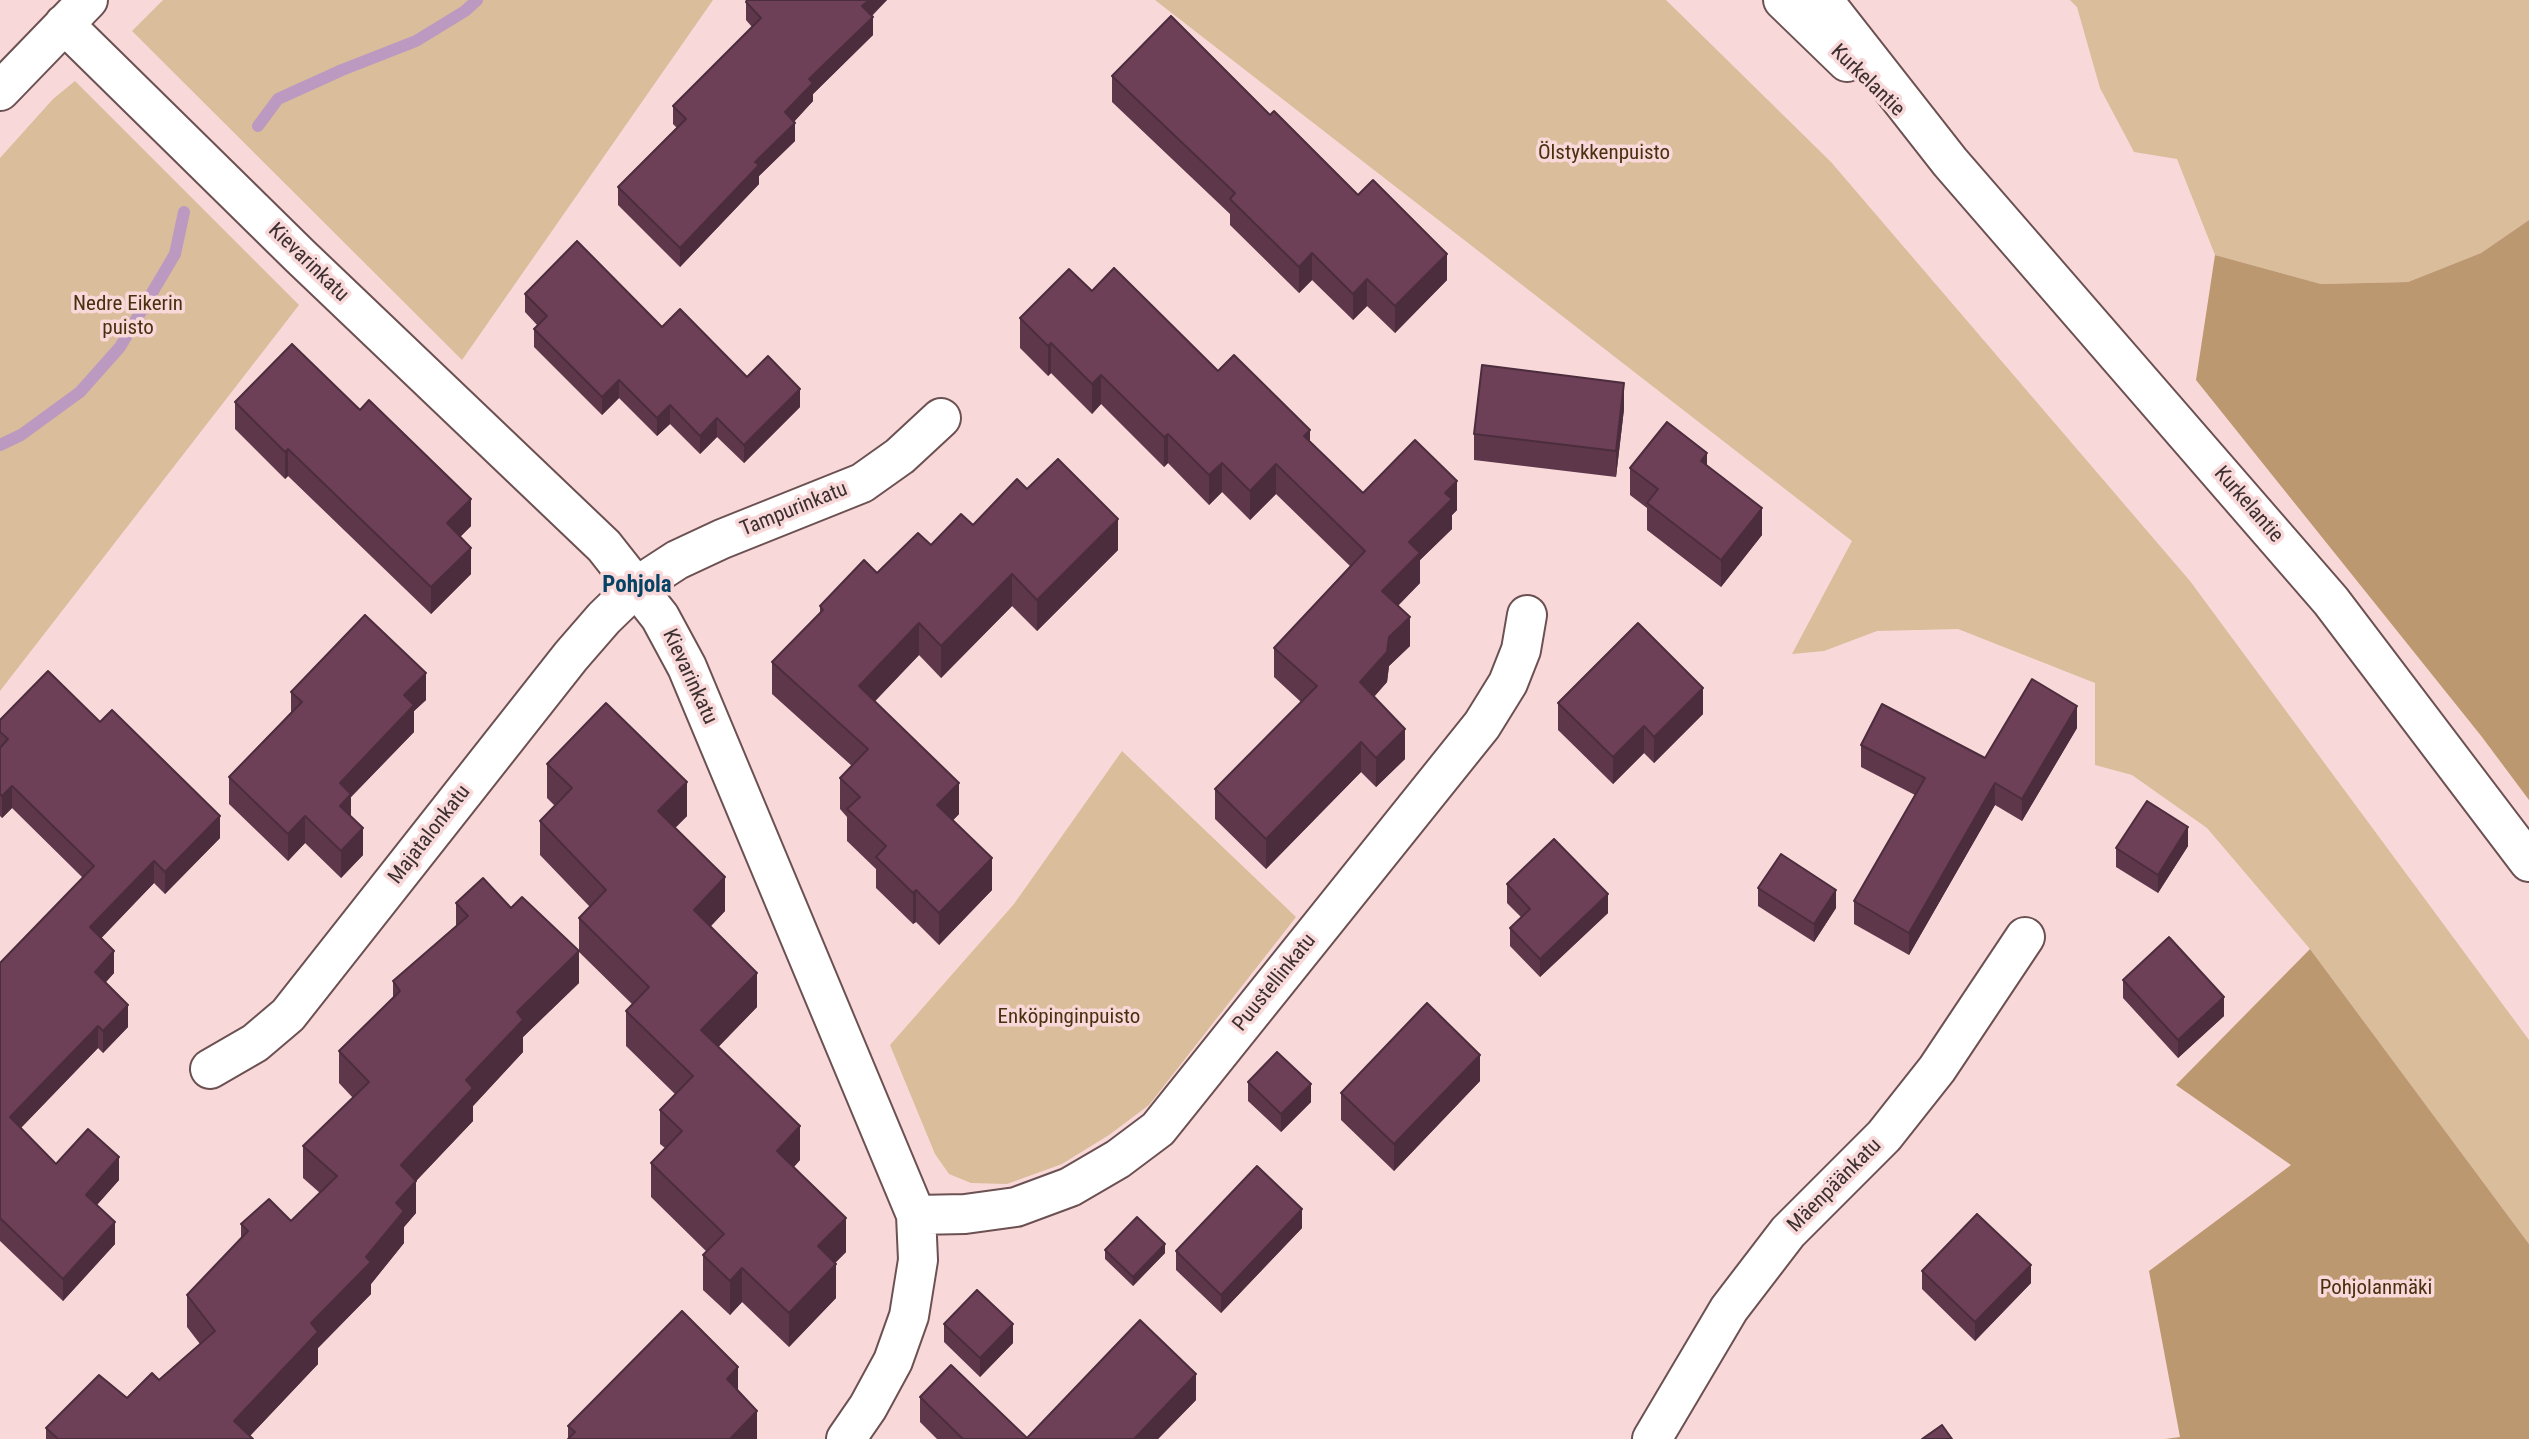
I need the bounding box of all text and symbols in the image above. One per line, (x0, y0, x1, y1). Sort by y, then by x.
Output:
street label: Kurkelantie (1825, 40, 1909, 122)
park label: Ölstykkenpuisto (1538, 141, 1670, 167)
street label: Kievarinkatu (263, 218, 353, 308)
park label: Nedre Eikerin puisto (73, 292, 183, 342)
street label: Kurkelantie (2208, 462, 2288, 548)
street label: Tampurinkatu (737, 477, 851, 543)
district label: Pohjola (602, 572, 672, 600)
street label: Kievarinkatu (656, 625, 722, 729)
street label: Majatalonkatu (384, 781, 476, 889)
street label: Puustellinkatu (1228, 929, 1322, 1037)
park label: Enköpinginpuisto (998, 1005, 1140, 1031)
street label: Mäenpäänkatu (1783, 1134, 1887, 1238)
park label: Pohjolanmäki (2320, 1276, 2432, 1302)

